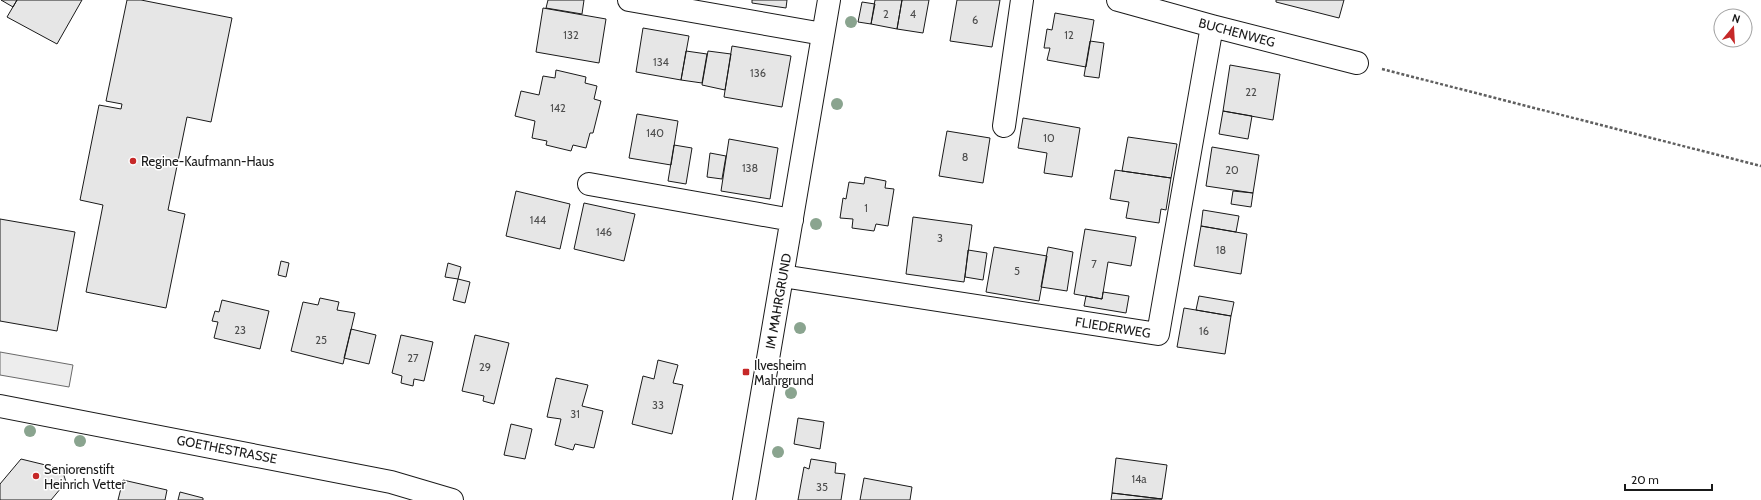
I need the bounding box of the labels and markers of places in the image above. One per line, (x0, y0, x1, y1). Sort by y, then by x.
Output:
place label: Regine-Kaufmann-Haus (141, 153, 275, 169)
marker: Regine-Kaufmann-Haus (128, 156, 138, 166)
place label: Ilvesheim Mahrgrund (754, 357, 814, 388)
marker: Ilvesheim Mahrgrund (741, 367, 751, 377)
place label: Seniorenstift Heinrich Vetter (44, 461, 127, 492)
marker: Seniorenstift Heinrich Vetter (31, 471, 41, 481)

